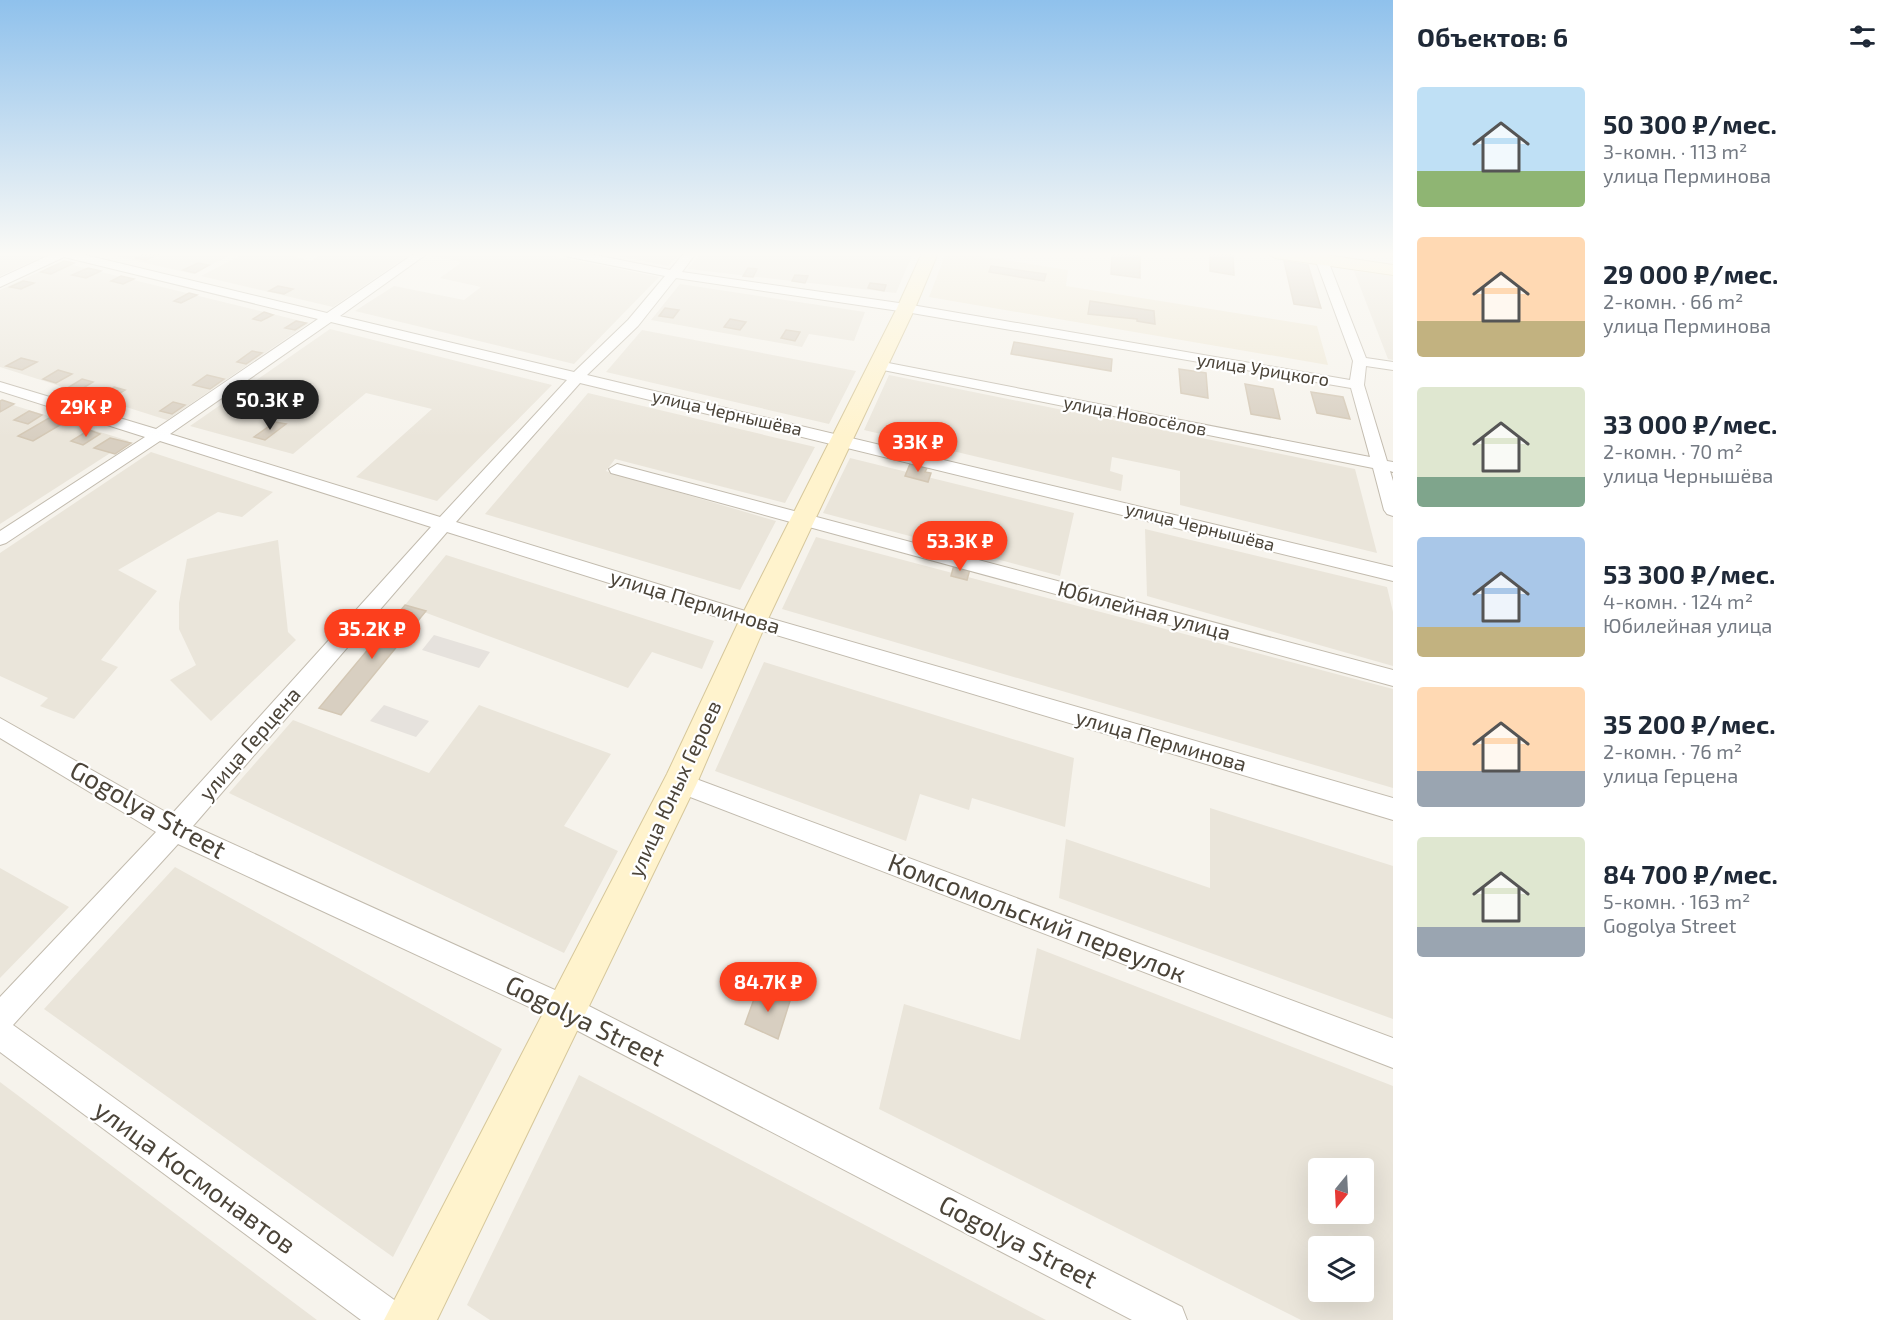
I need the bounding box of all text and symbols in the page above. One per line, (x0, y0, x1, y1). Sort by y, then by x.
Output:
icon: filters (1846, 20, 1879, 53)
text: Объектов: 6 (1417, 21, 1568, 52)
text: 50 300 ₽/мес. (1603, 108, 1777, 139)
icon: home (1465, 111, 1537, 183)
text: 3-комн. · 113 m² (1603, 139, 1747, 163)
text: улица Перминова (1603, 163, 1771, 187)
text: 29 000 ₽/мес. (1603, 258, 1778, 289)
icon: home (1465, 261, 1537, 333)
text: 2-комн. · 66 m² (1603, 289, 1743, 313)
text: улица Перминова (1603, 313, 1771, 337)
street label: улица Урицкого (1195, 348, 1331, 390)
pin: 50.3K ₽ (215, 380, 325, 431)
street label: улица Чернышёва (650, 384, 804, 440)
pin: 29K ₽ (44, 387, 128, 438)
text: 50.3K ₽ (236, 387, 304, 411)
street label: улица Новосёлов (1062, 390, 1209, 440)
text: 29K ₽ (60, 394, 112, 418)
text: 33 000 ₽/мес. (1603, 408, 1777, 439)
icon: home (1465, 411, 1537, 483)
pin: 33K ₽ (876, 422, 960, 473)
text: 33K ₽ (892, 429, 944, 453)
text: 2-комн. · 70 m² (1603, 439, 1743, 463)
text: улица Чернышёва (1603, 463, 1773, 487)
street label: улица Чернышёва (1123, 497, 1277, 555)
pin: 53.3K ₽ (905, 521, 1015, 572)
text: 53.3K ₽ (926, 528, 994, 552)
text: 53 300 ₽/мес. (1603, 558, 1775, 589)
icon: home (1465, 561, 1537, 633)
street label: улица Перминова (607, 563, 783, 639)
street label: Юбилейная улица (1055, 574, 1234, 646)
text: 4-комн. · 124 m² (1603, 589, 1753, 613)
pin: 35.2K ₽ (317, 609, 427, 660)
text: Юбилейная улица (1603, 613, 1772, 637)
text: 35.2K ₽ (338, 616, 406, 640)
street label: улица Герцена (193, 681, 306, 805)
street label: улица Юных Героев (622, 696, 726, 881)
street label: улица Перминова (1073, 703, 1250, 777)
text: 35 200 ₽/мес. (1603, 708, 1776, 739)
icon: home (1465, 711, 1537, 783)
text: 2-комн. · 76 m² (1603, 739, 1742, 763)
street label: Gogolya Street (65, 753, 232, 864)
text: улица Герцена (1603, 763, 1738, 787)
street label: Комсомольский переулок (884, 845, 1191, 989)
text: 84 700 ₽/мес. (1603, 858, 1778, 889)
icon: home (1465, 861, 1537, 933)
text: 5-комн. · 163 m² (1603, 889, 1750, 913)
text: Gogolya Street (1603, 913, 1736, 937)
pin: 84.7K ₽ (713, 962, 823, 1013)
street label: Gogolya Street (501, 968, 670, 1072)
text: 84.7K ₽ (734, 969, 802, 993)
street label: улица Космонавтов (89, 1092, 303, 1260)
north arrow (1308, 1158, 1374, 1224)
map controls (1308, 1158, 1374, 1302)
street label: Gogolya Street (934, 1187, 1103, 1294)
button: layers (1308, 1236, 1374, 1302)

